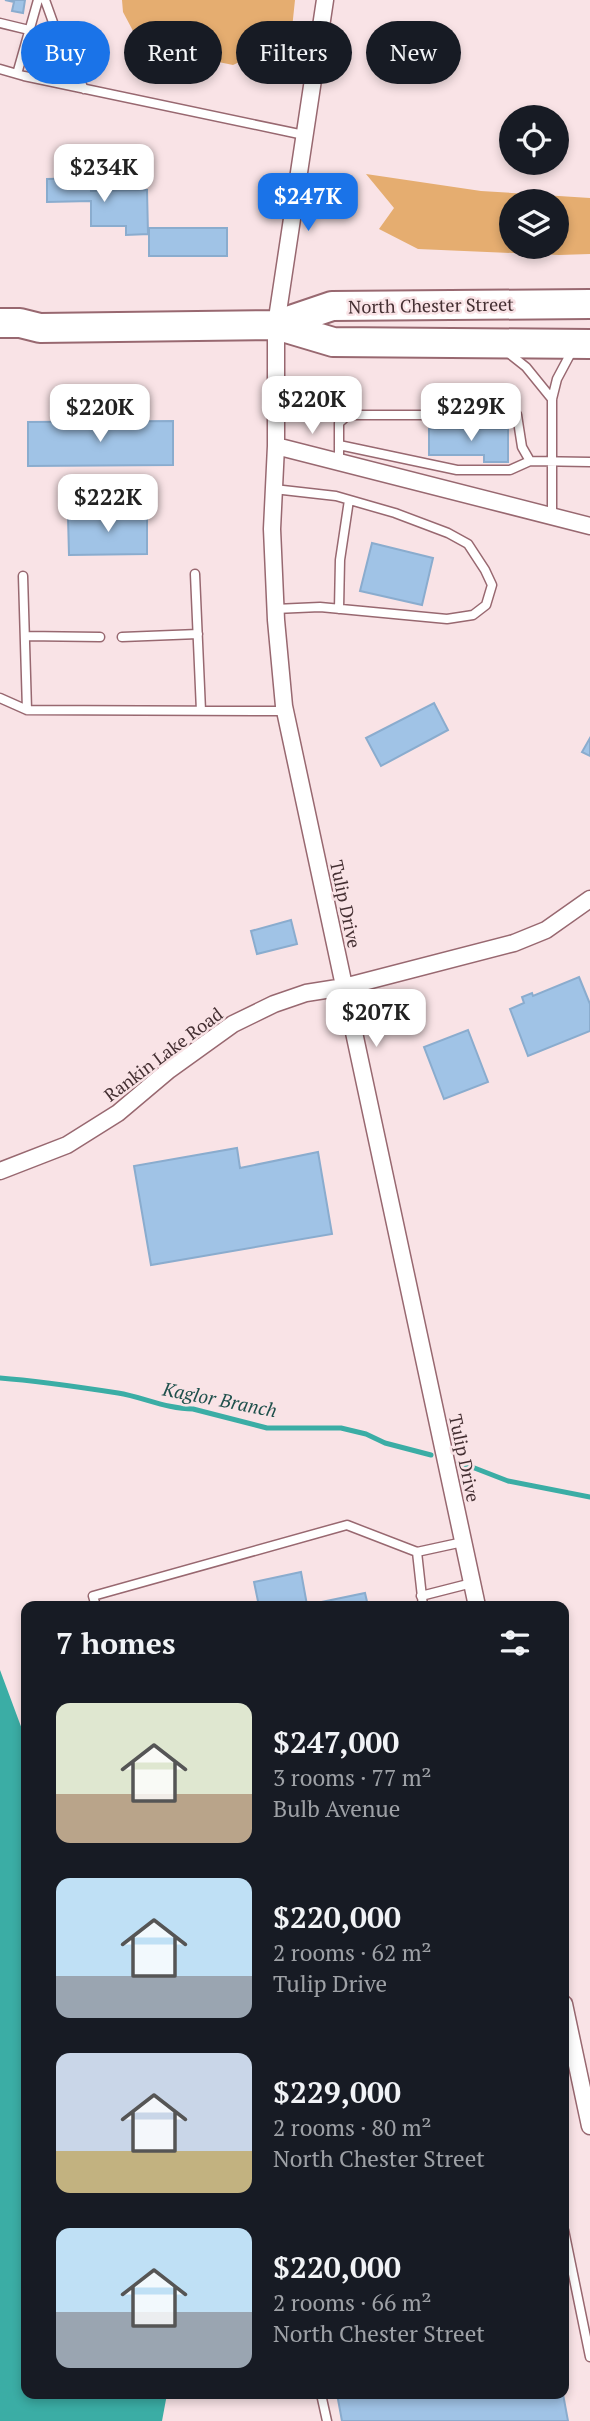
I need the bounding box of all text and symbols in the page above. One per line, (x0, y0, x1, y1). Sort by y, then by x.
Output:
chip: Buy (21, 21, 110, 84)
chip: Rent (124, 21, 222, 84)
chip: Filters (236, 21, 352, 84)
chip: New (366, 21, 461, 84)
map controls (499, 105, 569, 259)
button: locate (499, 105, 569, 175)
pin: $234K (55, 144, 153, 204)
text: $234K (70, 151, 138, 182)
pin: $247K (259, 174, 357, 233)
text: $247K (274, 180, 342, 211)
button: layers (499, 189, 569, 259)
street label: North Chester Street (348, 292, 514, 318)
pin: $220K (263, 376, 361, 436)
text: $220K (278, 383, 346, 414)
pin: $220K (51, 384, 149, 444)
pin: $229K (422, 384, 520, 443)
text: $229K (437, 390, 505, 421)
text: $220K (66, 391, 134, 422)
pin: $222K (59, 475, 157, 534)
text: $222K (74, 481, 142, 512)
street label: Tulip Drive (325, 858, 367, 950)
pin: $207K (327, 990, 425, 1049)
text: $207K (342, 996, 410, 1027)
street label: Rankin Lake Road (99, 1001, 227, 1107)
water label: Kaglor Branch (160, 1375, 279, 1422)
street label: Tulip Drive (444, 1412, 486, 1504)
text: 7 homes (56, 1623, 175, 1663)
icon: filters (496, 1624, 534, 1662)
text: $247,000 (273, 1722, 399, 1762)
icon: home (112, 1731, 196, 1815)
text: 3 rooms · 77 m² (273, 1762, 432, 1793)
text: Bulb Avenue (273, 1793, 400, 1824)
text: $220,000 (273, 1897, 401, 1937)
icon: home (112, 1906, 196, 1990)
text: 2 rooms · 62 m² (273, 1937, 432, 1968)
text: Tulip Drive (273, 1968, 387, 1999)
text: $229,000 (273, 2072, 401, 2112)
icon: home (112, 2081, 196, 2165)
text: 2 rooms · 80 m² (273, 2112, 432, 2143)
text: North Chester Street (273, 2143, 485, 2174)
text: $220,000 (273, 2247, 401, 2287)
icon: home (112, 2256, 196, 2340)
text: 2 rooms · 66 m² (273, 2287, 432, 2318)
text: North Chester Street (273, 2318, 485, 2349)

